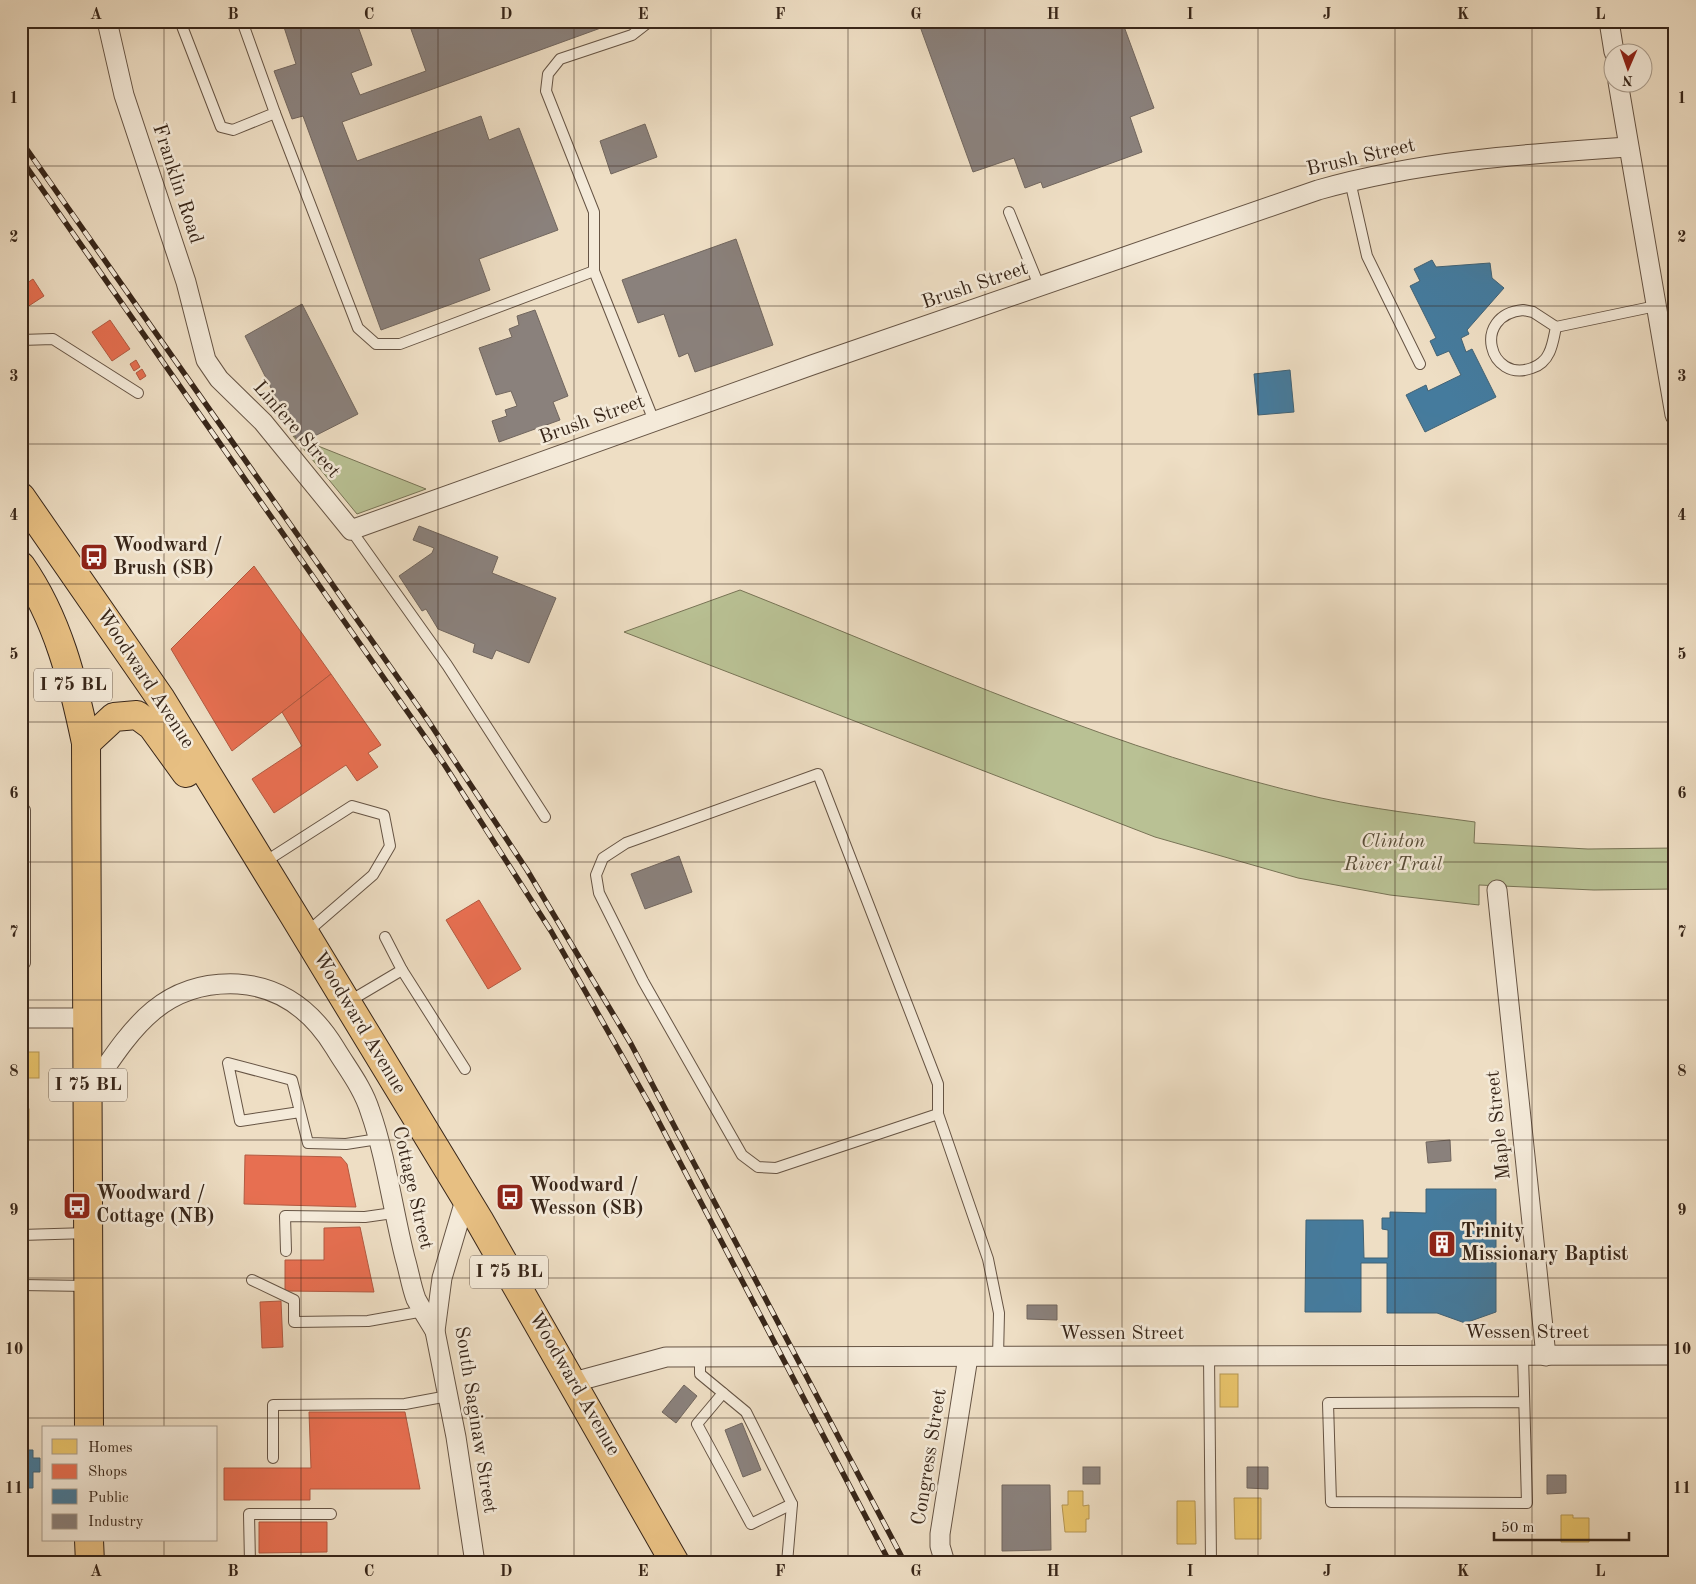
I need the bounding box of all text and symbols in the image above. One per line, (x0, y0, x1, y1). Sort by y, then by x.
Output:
text: A (90, 7, 102, 23)
text: B (227, 7, 239, 23)
text: C (364, 7, 374, 23)
text: D (500, 7, 512, 23)
text: E (637, 7, 649, 23)
text: F (775, 7, 786, 23)
text: G (910, 7, 922, 23)
text: H (1046, 7, 1060, 23)
text: I (1186, 7, 1194, 23)
text: J (1323, 7, 1332, 23)
text: K (1457, 7, 1469, 23)
text: L (1595, 7, 1606, 23)
north arrow (1604, 42, 1654, 92)
text: N (1622, 73, 1633, 87)
text: 1 (9, 91, 19, 107)
text: 1 (1677, 91, 1687, 107)
street label: Franklin Road (148, 122, 206, 246)
street label: Brush Street (1305, 136, 1417, 180)
text: 2 (9, 230, 19, 246)
text: 2 (1677, 230, 1687, 246)
street label: Brush Street (919, 259, 1031, 313)
text: 3 (9, 369, 19, 385)
text: 3 (1677, 369, 1687, 385)
street label: Linfere Street (249, 378, 343, 482)
street label: Brush Street (537, 392, 647, 448)
text: 4 (9, 508, 19, 524)
text: 4 (1677, 508, 1687, 524)
place label: Woodward / Brush (SB) (113, 536, 222, 579)
bus stop icon: Woodward / Brush (SB) (79, 542, 109, 572)
street label: Woodward Avenue (92, 606, 198, 752)
text: 5 (9, 647, 19, 663)
text: 5 (1677, 647, 1687, 663)
road number: I 75 BL (34, 668, 112, 702)
text: 6 (9, 786, 19, 802)
text: 6 (1677, 786, 1687, 802)
park label: Clinton River Trail (1343, 832, 1442, 875)
text: 7 (9, 925, 19, 941)
text: 7 (1677, 925, 1687, 941)
street label: Woodward Avenue (309, 948, 409, 1098)
text: 8 (9, 1064, 19, 1080)
text: 8 (1677, 1064, 1687, 1080)
road number: I 75 BL (49, 1068, 127, 1102)
street label: Maple Street (1483, 1069, 1515, 1181)
street label: Cottage Street (388, 1124, 436, 1252)
place label: Woodward / Wesson (SB) (529, 1176, 643, 1219)
bus stop icon: Woodward / Wesson (SB) (495, 1182, 525, 1212)
place label: Woodward / Cottage (NB) (96, 1184, 214, 1227)
bus stop icon: Woodward / Cottage (NB) (62, 1191, 92, 1221)
text: 9 (9, 1203, 19, 1219)
text: 9 (1677, 1203, 1687, 1219)
place label: Trinity Missionary Baptist (1461, 1222, 1628, 1265)
building icon: Trinity Missionary Baptist (1427, 1229, 1457, 1259)
road number: I 75 BL (470, 1256, 548, 1288)
street label: Woodward Avenue (525, 1309, 623, 1459)
street label: Wessen Street (1465, 1323, 1589, 1343)
street label: Wessen Street (1060, 1324, 1184, 1344)
street label: South Saginaw Street (450, 1325, 500, 1515)
text: 10 (5, 1342, 23, 1358)
text: 10 (1673, 1342, 1691, 1358)
street label: Congress Street (909, 1387, 951, 1527)
legend (42, 1426, 218, 1542)
text: Homes (88, 1441, 133, 1456)
text: Shops (88, 1465, 127, 1480)
text: 11 (5, 1481, 23, 1497)
text: 11 (1673, 1481, 1691, 1497)
text: Public (88, 1491, 129, 1506)
scale bar (1494, 1509, 1628, 1541)
text: Industry (88, 1515, 144, 1530)
text: 50 m (1501, 1521, 1535, 1536)
text: A (90, 1564, 102, 1580)
text: B (227, 1564, 239, 1580)
text: C (364, 1564, 374, 1580)
text: D (500, 1564, 512, 1580)
text: E (637, 1564, 649, 1580)
text: F (775, 1564, 786, 1580)
text: G (910, 1564, 922, 1580)
text: H (1046, 1564, 1060, 1580)
text: I (1186, 1564, 1194, 1580)
text: J (1323, 1564, 1332, 1580)
text: K (1457, 1564, 1469, 1580)
text: L (1595, 1564, 1606, 1580)

